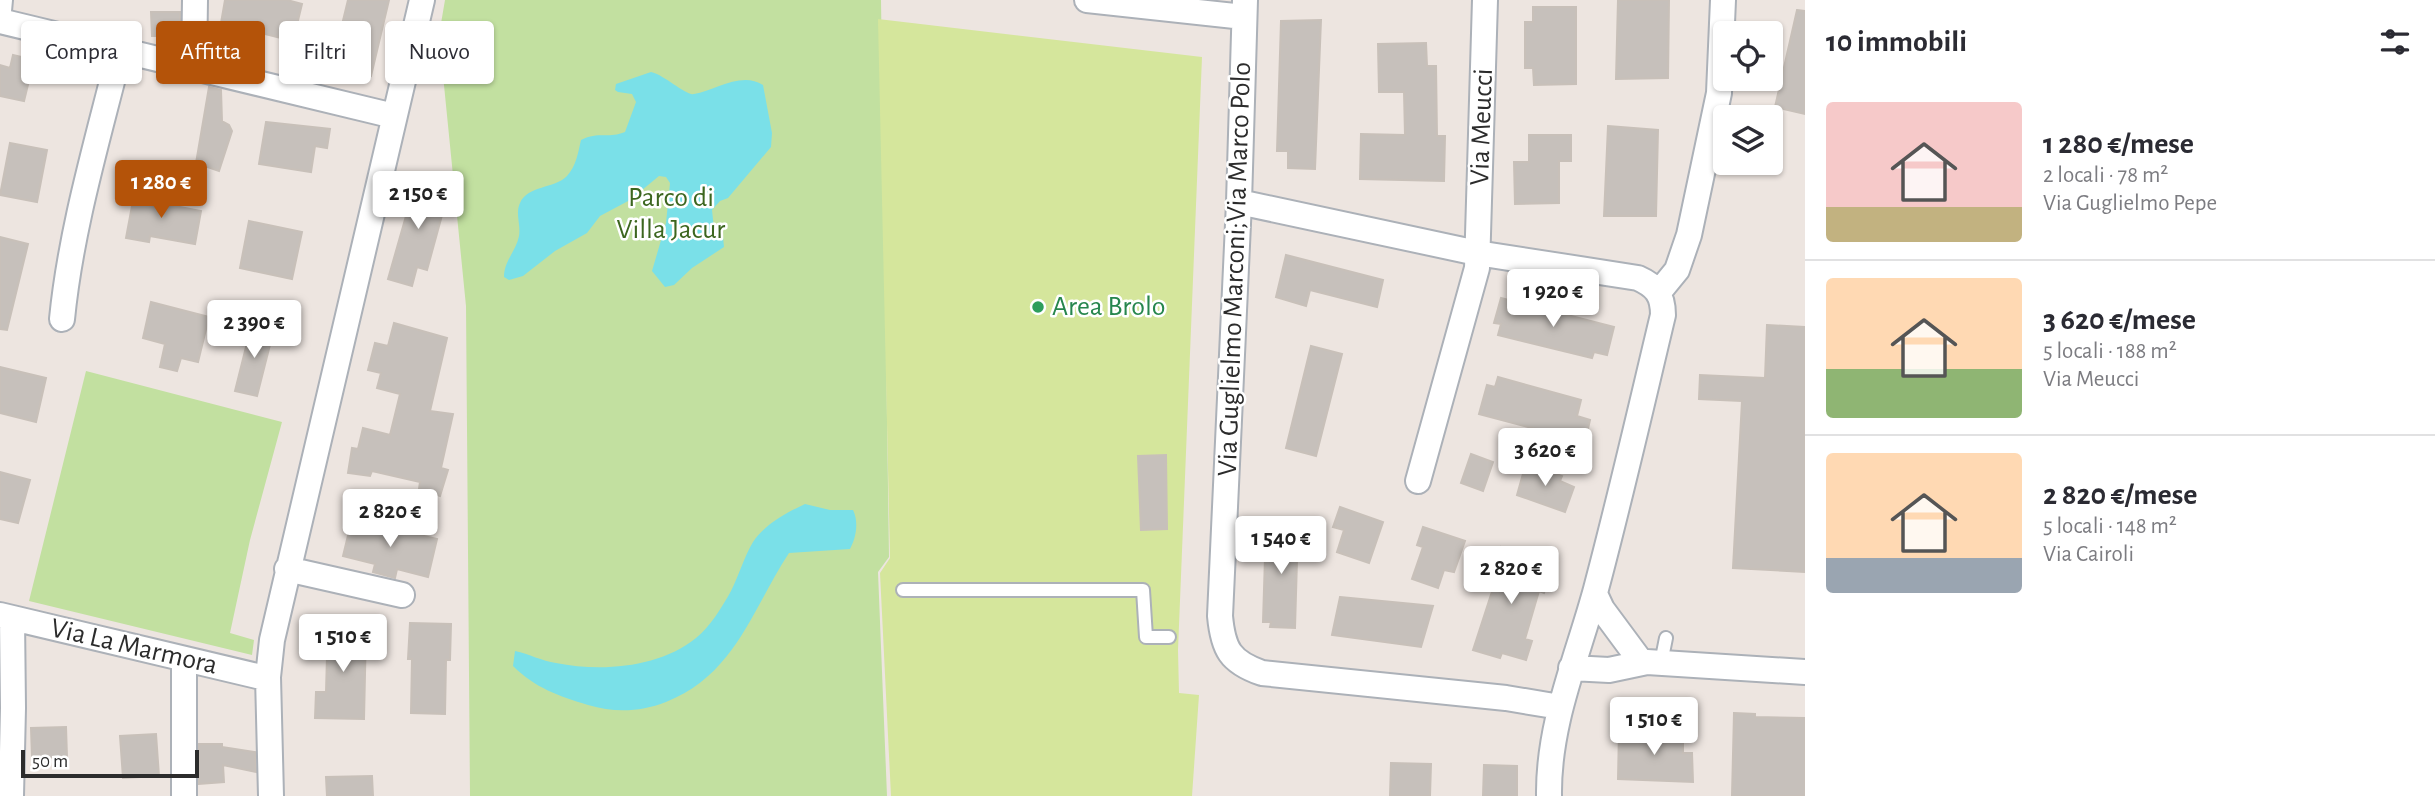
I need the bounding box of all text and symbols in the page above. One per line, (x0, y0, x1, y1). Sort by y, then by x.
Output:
chip: Compra (21, 21, 142, 84)
chip: Affitta (156, 21, 265, 84)
chip: Filtri (279, 21, 371, 84)
chip: Nuovo (385, 21, 494, 84)
map controls (1713, 21, 1783, 175)
button: locate (1713, 21, 1783, 91)
icon: filters (2376, 23, 2414, 61)
text: 10 immobili (1826, 27, 1967, 57)
street label: Via Guglielmo Marconi;Via Marco Polo (1214, 61, 1256, 477)
street label: Via Meucci (1466, 68, 1498, 186)
button: layers (1713, 105, 1783, 175)
text: 1 280 €/mese (2043, 129, 2194, 159)
icon: home (1882, 130, 1966, 214)
pin: 1 280 € (96, 160, 226, 220)
text: 2 locali · 78 m² (2043, 164, 2168, 187)
text: 1 280 € (131, 171, 191, 194)
pin: 2 150 € (353, 172, 483, 231)
text: 2 150 € (389, 182, 447, 205)
park label: Parco di Villa Jacur (617, 184, 725, 244)
text: Via Guglielmo Pepe (2043, 192, 2217, 215)
pin: 1 920 € (1488, 270, 1618, 329)
text: 1 920 € (1523, 280, 1583, 303)
place label: Area Brolo (1052, 293, 1166, 321)
marker: Area Brolo (1030, 299, 1046, 315)
pin: 2 390 € (189, 300, 319, 360)
text: 3 620 €/mese (2043, 305, 2196, 335)
icon: home (1882, 306, 1966, 390)
text: 2 390 € (223, 311, 285, 334)
text: 5 locali · 188 m² (2043, 340, 2177, 363)
text: Via Meucci (2043, 368, 2139, 391)
pin: 3 620 € (1480, 428, 1610, 488)
text: 3 620 € (1514, 439, 1576, 462)
text: 2 820 €/mese (2043, 480, 2197, 510)
icon: home (1882, 481, 1966, 565)
pin: 2 820 € (325, 490, 455, 549)
text: 2 820 € (359, 500, 421, 523)
text: 5 locali · 148 m² (2043, 515, 2177, 538)
pin: 1 540 € (1216, 516, 1346, 576)
text: 1 540 € (1251, 527, 1311, 550)
text: Via Cairoli (2043, 543, 2134, 566)
pin: 2 820 € (1446, 546, 1576, 606)
text: 2 820 € (1480, 557, 1542, 580)
street label: Via La Marmora (48, 614, 220, 680)
pin: 1 510 € (278, 614, 408, 674)
text: 1 510 € (315, 625, 371, 648)
pin: 1 510 € (1589, 698, 1719, 757)
text: 1 510 € (1626, 708, 1682, 731)
scale bar (21, 747, 200, 779)
text: 50 m (32, 752, 68, 771)

